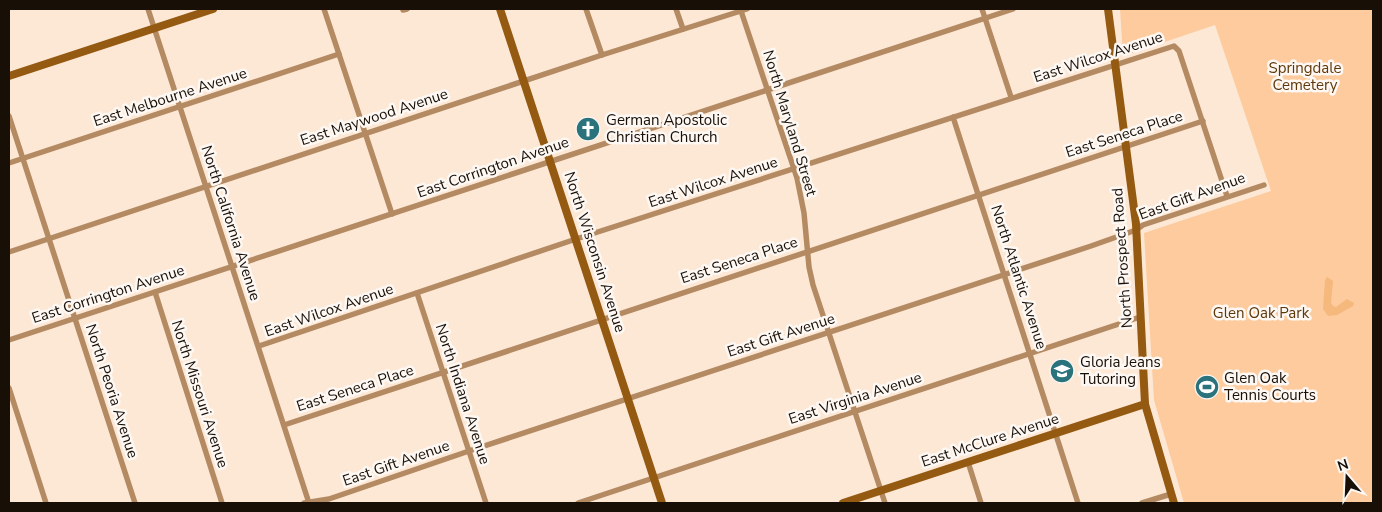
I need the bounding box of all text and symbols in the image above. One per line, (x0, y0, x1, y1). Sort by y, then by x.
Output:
street label: East Wilcox Avenue (1031, 27, 1165, 87)
street label: North Maryland Street (758, 48, 822, 199)
park label: Springdale Cemetery (1268, 58, 1342, 95)
street label: East Melbourne Avenue (91, 63, 249, 131)
street label: East Maywood Avenue (298, 84, 451, 150)
street label: East Seneca Place (1063, 106, 1185, 162)
place label: German Apostolic Christian Church (606, 110, 727, 147)
church icon: German Apostolic Christian Church (575, 116, 601, 142)
street label: East Corrington Avenue (414, 132, 572, 202)
street label: North California Avenue (196, 143, 266, 303)
street label: East Wilcox Avenue (646, 152, 780, 212)
street label: East Gift Avenue (1136, 167, 1248, 225)
street label: North Wisconsin Avenue (560, 169, 630, 335)
street label: North Prospect Road (1107, 187, 1137, 329)
street label: North Atlantic Avenue (986, 202, 1052, 352)
street label: East Seneca Place (678, 232, 800, 288)
street label: East Corrington Avenue (29, 260, 187, 328)
street label: East Wilcox Avenue (262, 279, 396, 341)
park label: Glen Oak Park (1213, 303, 1310, 323)
street label: East Gift Avenue (725, 308, 837, 362)
street label: North Missouri Avenue (167, 318, 233, 470)
street label: North Peoria Avenue (81, 321, 143, 461)
street label: North Indiana Avenue (431, 321, 495, 467)
place label: Gloria Jeans Tutoring (1080, 352, 1161, 389)
school or university icon: Gloria Jeans Tutoring (1049, 358, 1075, 384)
street label: East Seneca Place (294, 360, 416, 416)
street label: East Virginia Avenue (786, 367, 924, 429)
place label: Glen Oak Tennis Courts (1224, 368, 1316, 405)
sports icon: Glen Oak Tennis Courts (1194, 374, 1220, 400)
street label: East McClure Avenue (919, 408, 1061, 472)
street label: East Gift Avenue (340, 435, 452, 491)
north arrow (1322, 452, 1372, 502)
text: N (1335, 454, 1351, 476)

